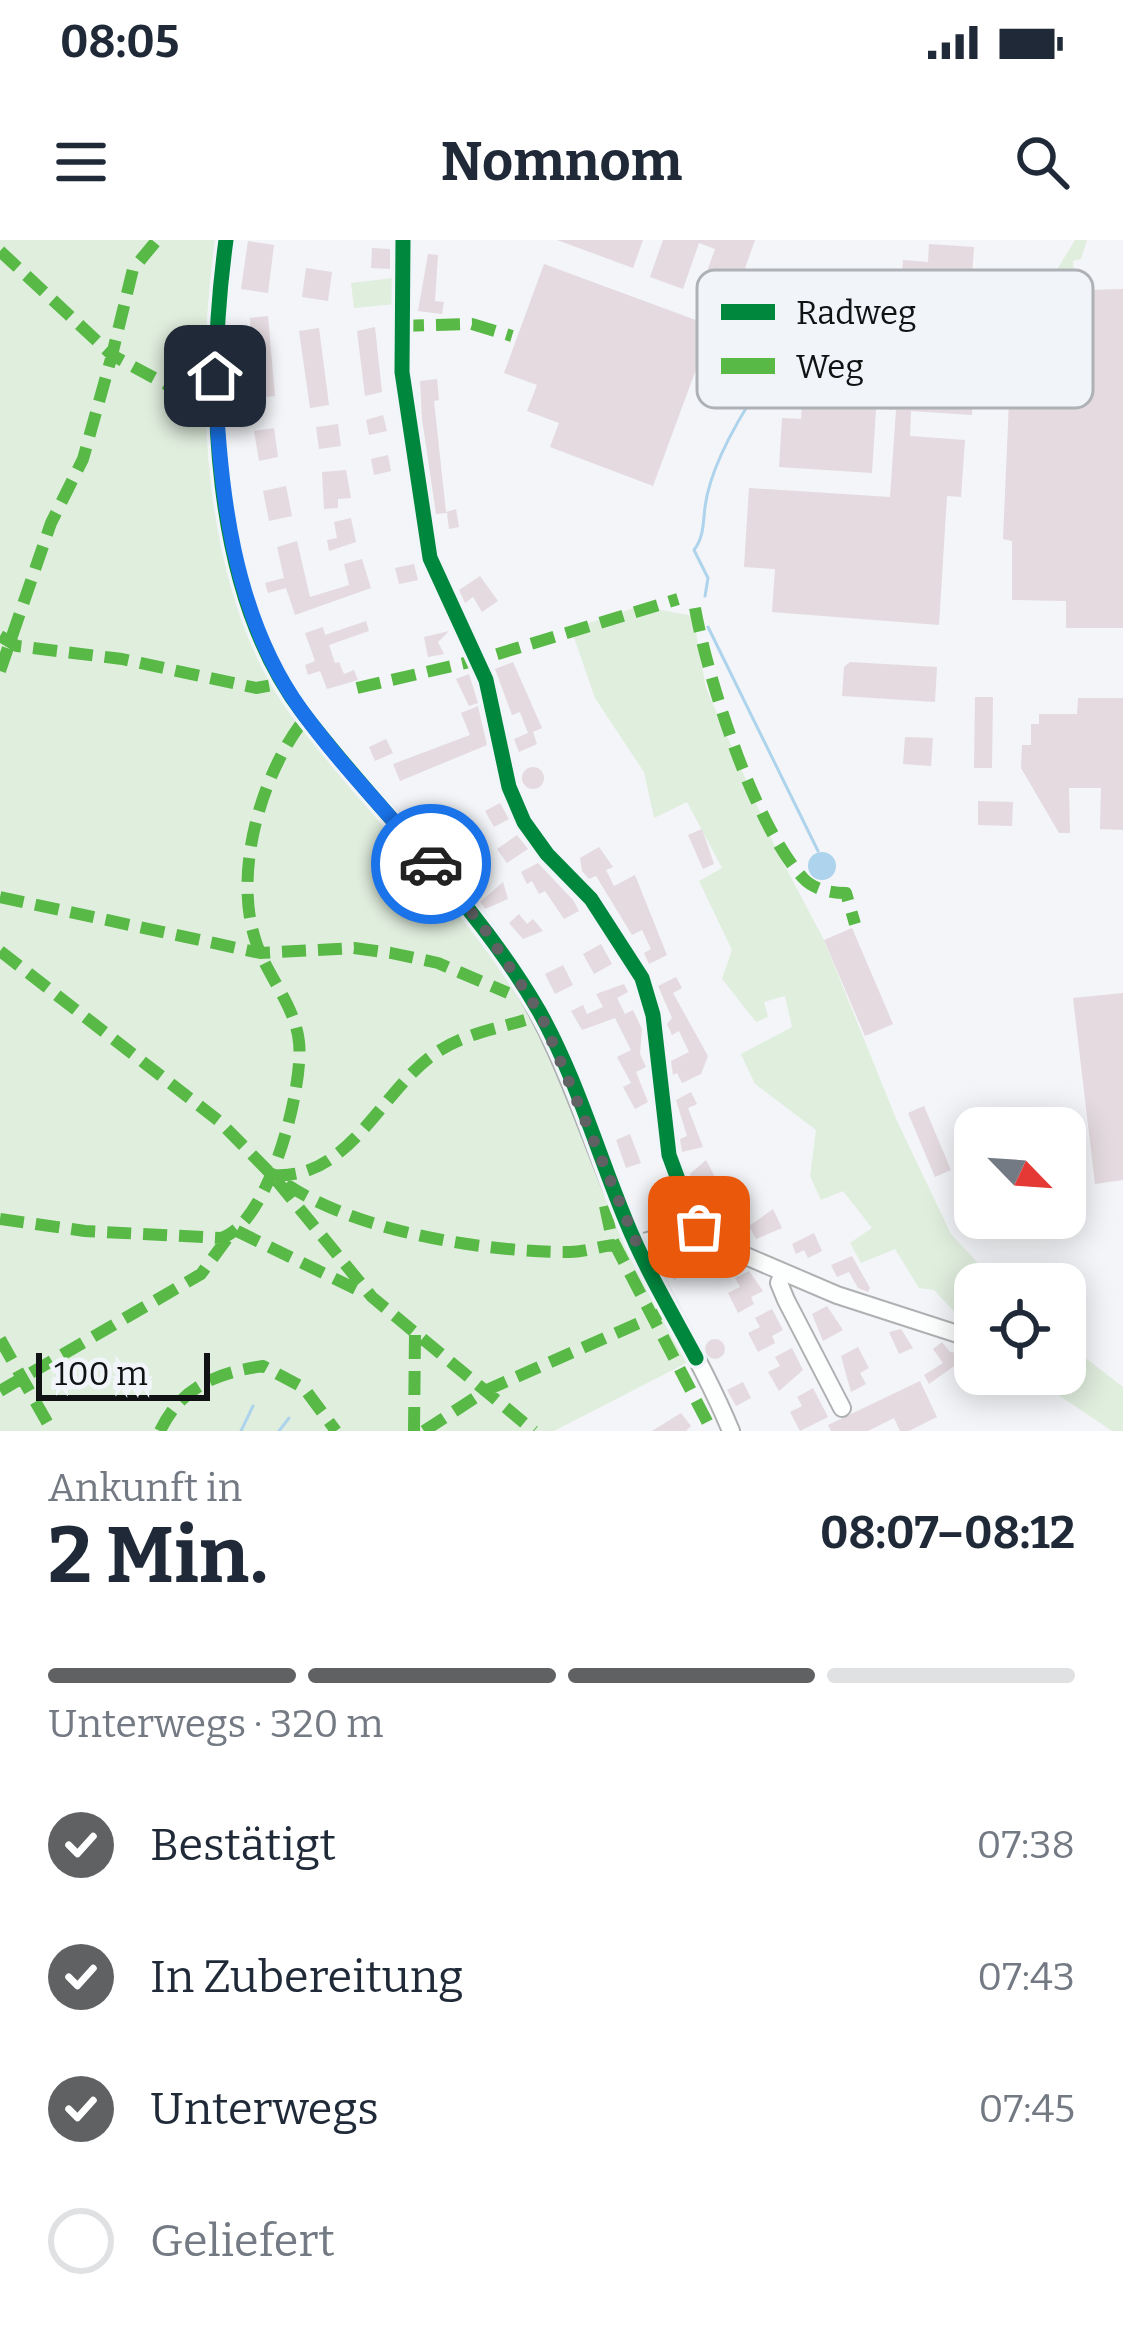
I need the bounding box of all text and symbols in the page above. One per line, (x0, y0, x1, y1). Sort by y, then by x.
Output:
text: 08:05 (60, 15, 179, 69)
icon: menu (48, 129, 114, 195)
icon: search (1009, 129, 1075, 195)
text: Nomnom (441, 130, 682, 194)
legend (697, 270, 1093, 408)
text: Radweg (796, 293, 916, 333)
pin (164, 325, 266, 427)
icon: home (182, 343, 248, 409)
text: Weg (796, 347, 864, 387)
courier (371, 804, 491, 924)
icon: car (398, 831, 464, 897)
north arrow (954, 1107, 1086, 1239)
map controls (954, 1107, 1086, 1395)
pin (648, 1176, 750, 1278)
icon: bag (666, 1194, 732, 1260)
button: locate (954, 1263, 1086, 1395)
scale bar (36, 1347, 210, 1400)
text: 100 m (54, 1354, 148, 1394)
text: Ankunft in (48, 1465, 242, 1511)
text: 08:07–08:12 (820, 1506, 1075, 1560)
text: 2 Min. (48, 1509, 268, 1603)
text: Unterwegs · 320 m (48, 1701, 383, 1747)
icon: check (48, 1812, 114, 1878)
text: Bestätigt (150, 1818, 336, 1872)
text: 07:38 (977, 1822, 1075, 1868)
icon: check (48, 1944, 114, 2010)
text: In Zubereitung (150, 1950, 463, 2004)
text: 07:43 (977, 1954, 1075, 2000)
icon: check (48, 2076, 114, 2142)
text: Unterwegs (150, 2082, 379, 2136)
text: 07:45 (979, 2086, 1075, 2132)
text: Geliefert (150, 2214, 335, 2268)

